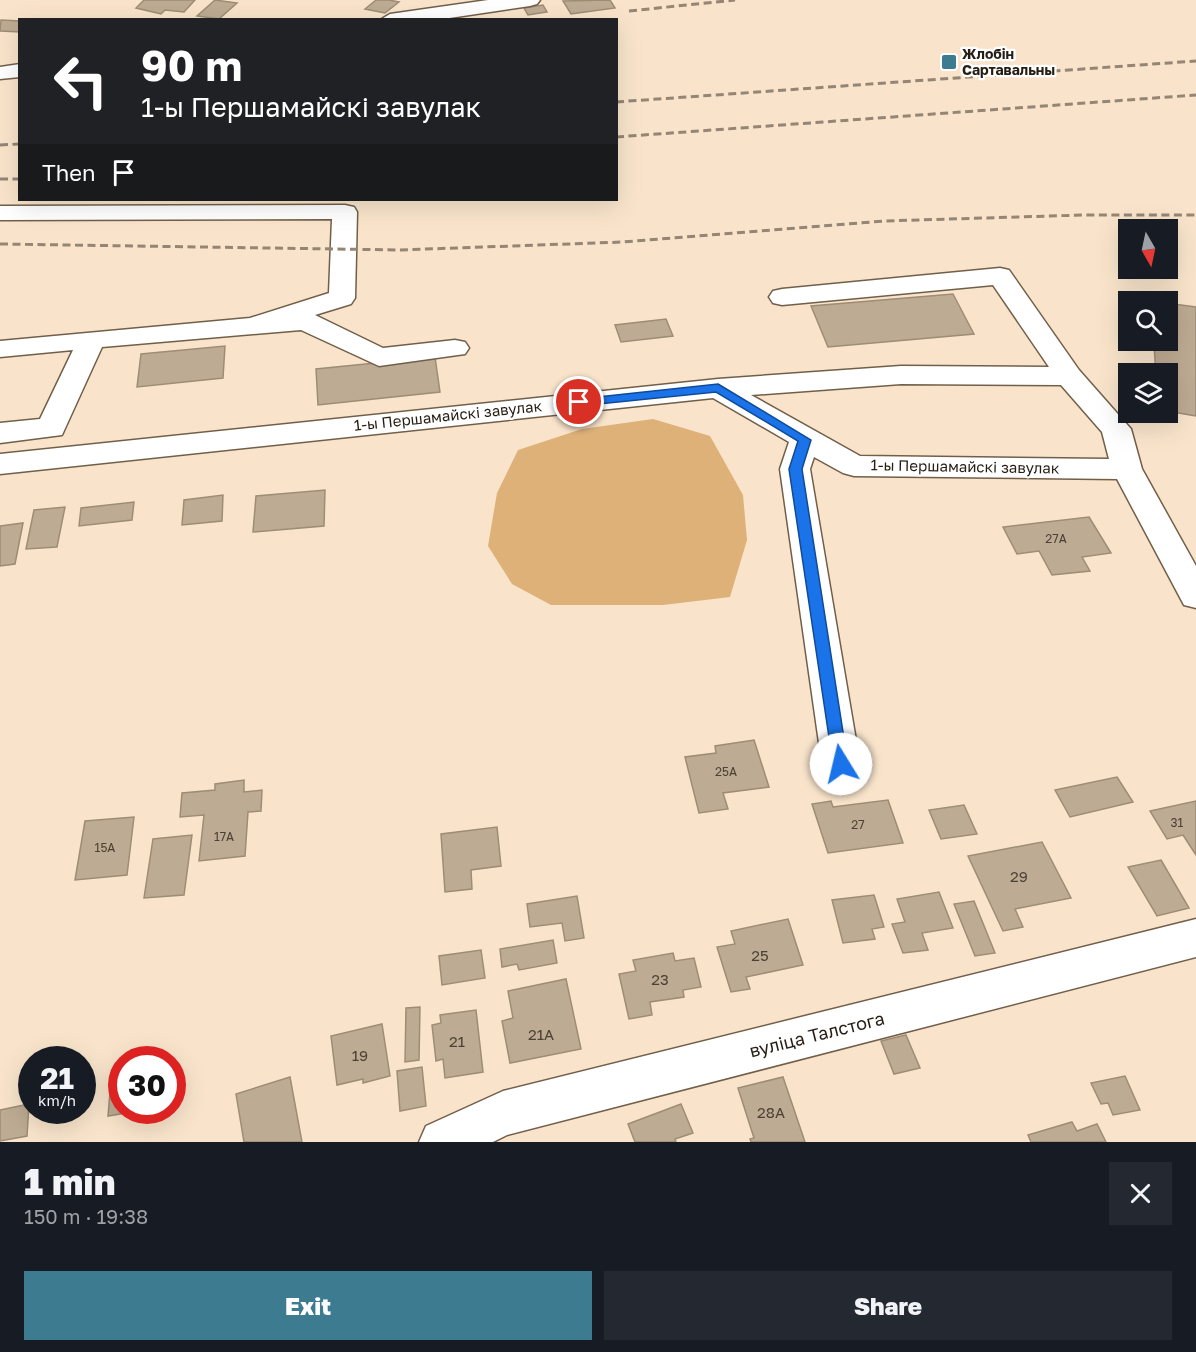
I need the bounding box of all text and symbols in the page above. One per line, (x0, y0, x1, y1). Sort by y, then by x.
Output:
text: 90 m (141, 40, 242, 90)
icon: left (42, 42, 120, 120)
place label: Жлобін Сартавальны (962, 45, 1055, 78)
marker: Жлобін Сартавальны (940, 53, 958, 71)
text: 1-ы Першамайскі завулак (141, 91, 481, 123)
icon: arrive (107, 156, 140, 189)
text: Then (42, 159, 95, 186)
north arrow (1118, 219, 1178, 279)
map controls (1118, 219, 1178, 423)
button: search (1118, 291, 1178, 351)
button: layers (1118, 363, 1178, 423)
pin (553, 376, 604, 427)
icon: arrive (562, 385, 595, 418)
street label: 1-ы Першамайскі завулак (353, 396, 543, 434)
street label: 1-ы Першамайскі завулак (870, 455, 1060, 477)
house number: 27А (1045, 531, 1067, 546)
position arrow (809, 732, 873, 796)
house number: 25А (715, 764, 737, 779)
house number: 31 (1171, 815, 1184, 830)
house number: 27 (851, 817, 865, 832)
house number: 17А (214, 829, 234, 844)
house number: 15А (95, 840, 115, 855)
house number: 29 (1010, 867, 1028, 885)
house number: 25 (751, 946, 769, 964)
house number: 23 (651, 970, 669, 988)
street label: вуліца Талстога (747, 1007, 887, 1061)
house number: 21А (528, 1025, 554, 1043)
house number: 21 (449, 1032, 465, 1050)
speed limit sign: 30 (108, 1046, 186, 1124)
house number: 19 (352, 1046, 368, 1064)
text: 21 (40, 1060, 74, 1096)
text: km/h (38, 1091, 76, 1109)
house number: 28А (757, 1103, 785, 1121)
text: 1 min (24, 1160, 115, 1203)
button: close (1109, 1162, 1172, 1225)
text: 150 m · 19:38 (24, 1204, 148, 1228)
button: Exit (24, 1271, 592, 1340)
button: Share (604, 1271, 1172, 1340)

